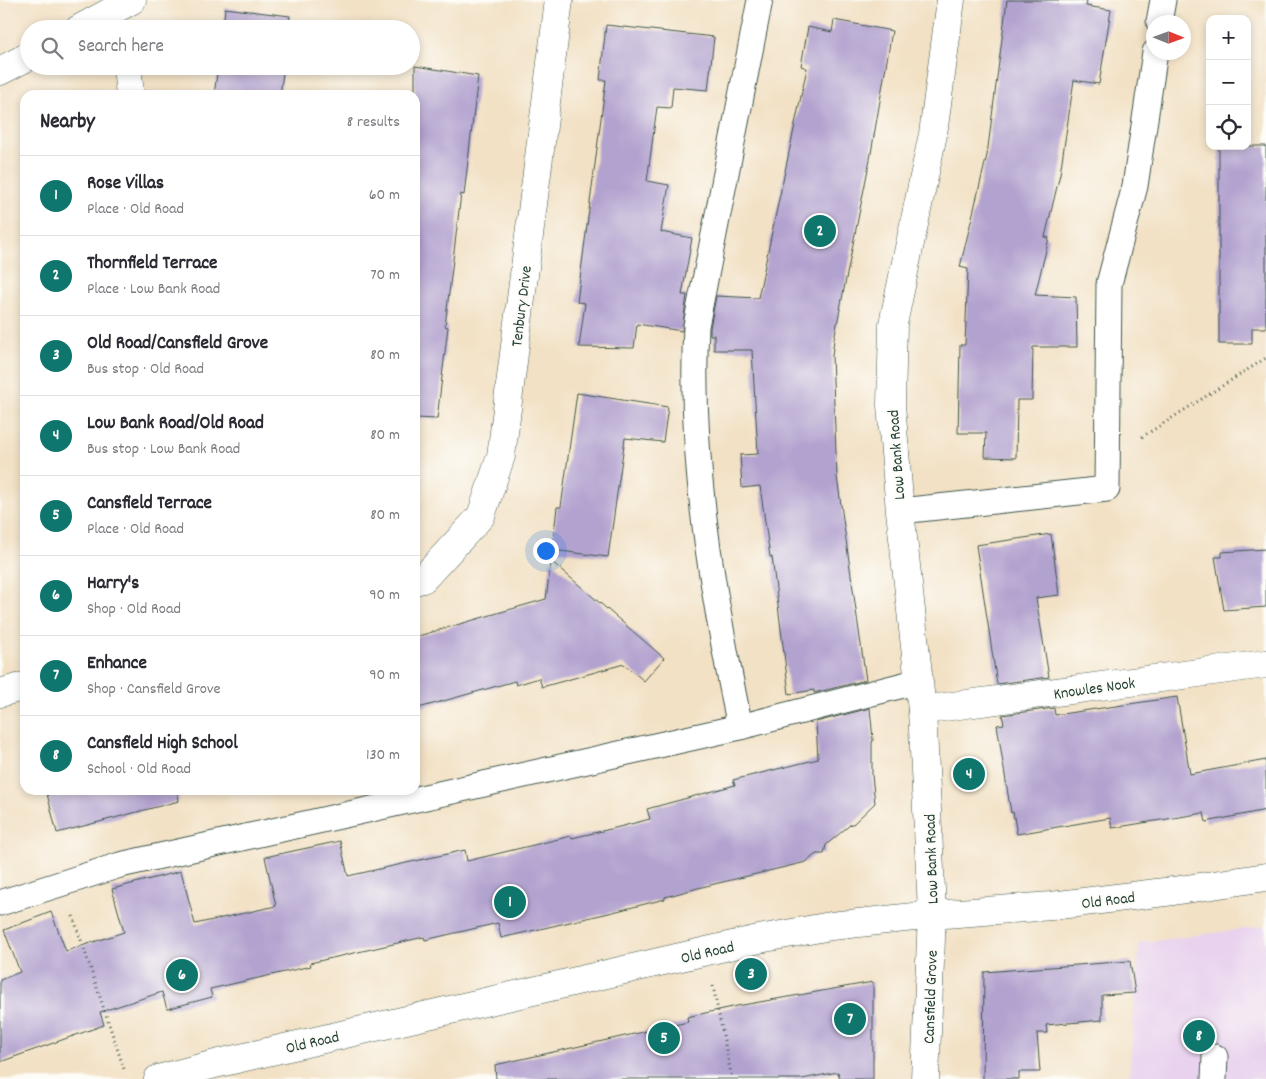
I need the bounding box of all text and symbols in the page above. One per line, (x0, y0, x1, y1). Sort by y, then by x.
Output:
north arrow (1146, 15, 1191, 60)
map controls (1206, 15, 1251, 150)
button: + (1206, 15, 1251, 60)
search box (20, 20, 420, 75)
icon: search (38, 34, 66, 62)
text: Search here (78, 34, 164, 61)
button: − (1206, 60, 1251, 105)
button: locate (1206, 105, 1251, 150)
text: Nearby (40, 108, 95, 138)
text: 8 results (347, 111, 400, 134)
text: Rose Villas (87, 171, 164, 198)
text: 1 (54, 184, 58, 207)
text: 60 m (369, 184, 400, 207)
text: Place · Old Road (87, 198, 184, 221)
pin: 2 (804, 212, 836, 250)
text: Thornfield Terrace (87, 251, 217, 278)
text: 2 (53, 264, 60, 287)
text: 70 m (370, 264, 400, 287)
street label: Tenbury Drive (506, 264, 539, 348)
text: Place · Low Bank Road (87, 278, 220, 301)
text: Old Road/Cansfield Grove (87, 331, 268, 358)
text: 3 (52, 344, 60, 367)
text: 80 m (370, 344, 400, 367)
text: Bus stop · Old Road (87, 358, 204, 381)
street label: Low Bank Road (883, 409, 912, 501)
text: Low Bank Road/Old Road (87, 411, 264, 438)
text: 4 (53, 424, 59, 447)
text: 80 m (370, 424, 400, 447)
text: Bus stop · Low Bank Road (87, 438, 240, 461)
text: Cansfield Terrace (87, 491, 212, 518)
text: 5 (52, 504, 60, 527)
text: 80 m (370, 504, 400, 527)
text: Place · Old Road (87, 518, 184, 541)
your location (533, 538, 559, 564)
text: Harry's (87, 571, 139, 598)
text: 6 (52, 584, 60, 607)
text: 90 m (369, 584, 400, 607)
text: Shop · Old Road (87, 598, 181, 621)
text: Enhance (87, 651, 147, 678)
text: 7 (53, 664, 59, 687)
text: 90 m (369, 664, 400, 687)
street label: Knowles Nook (1052, 672, 1137, 707)
text: Shop · Cansfield Grove (87, 678, 221, 701)
text: Cansfield High School (87, 731, 238, 758)
text: 8 (53, 744, 59, 767)
text: 130 m (366, 744, 400, 767)
pin: 4 (953, 755, 985, 793)
text: School · Old Road (87, 758, 191, 781)
street label: Low Bank Road (919, 813, 946, 904)
pin: 1 (494, 883, 526, 921)
street label: Old Road (1080, 887, 1137, 916)
street label: Old Road (679, 936, 737, 971)
street label: Cansfield Grove (918, 950, 945, 1044)
pin: 3 (735, 955, 767, 993)
pin: 6 (166, 956, 198, 994)
pin: 7 (834, 1000, 866, 1038)
pin: 8 (1183, 1017, 1215, 1055)
pin: 5 (648, 1019, 680, 1057)
street label: Old Road (284, 1026, 342, 1061)

